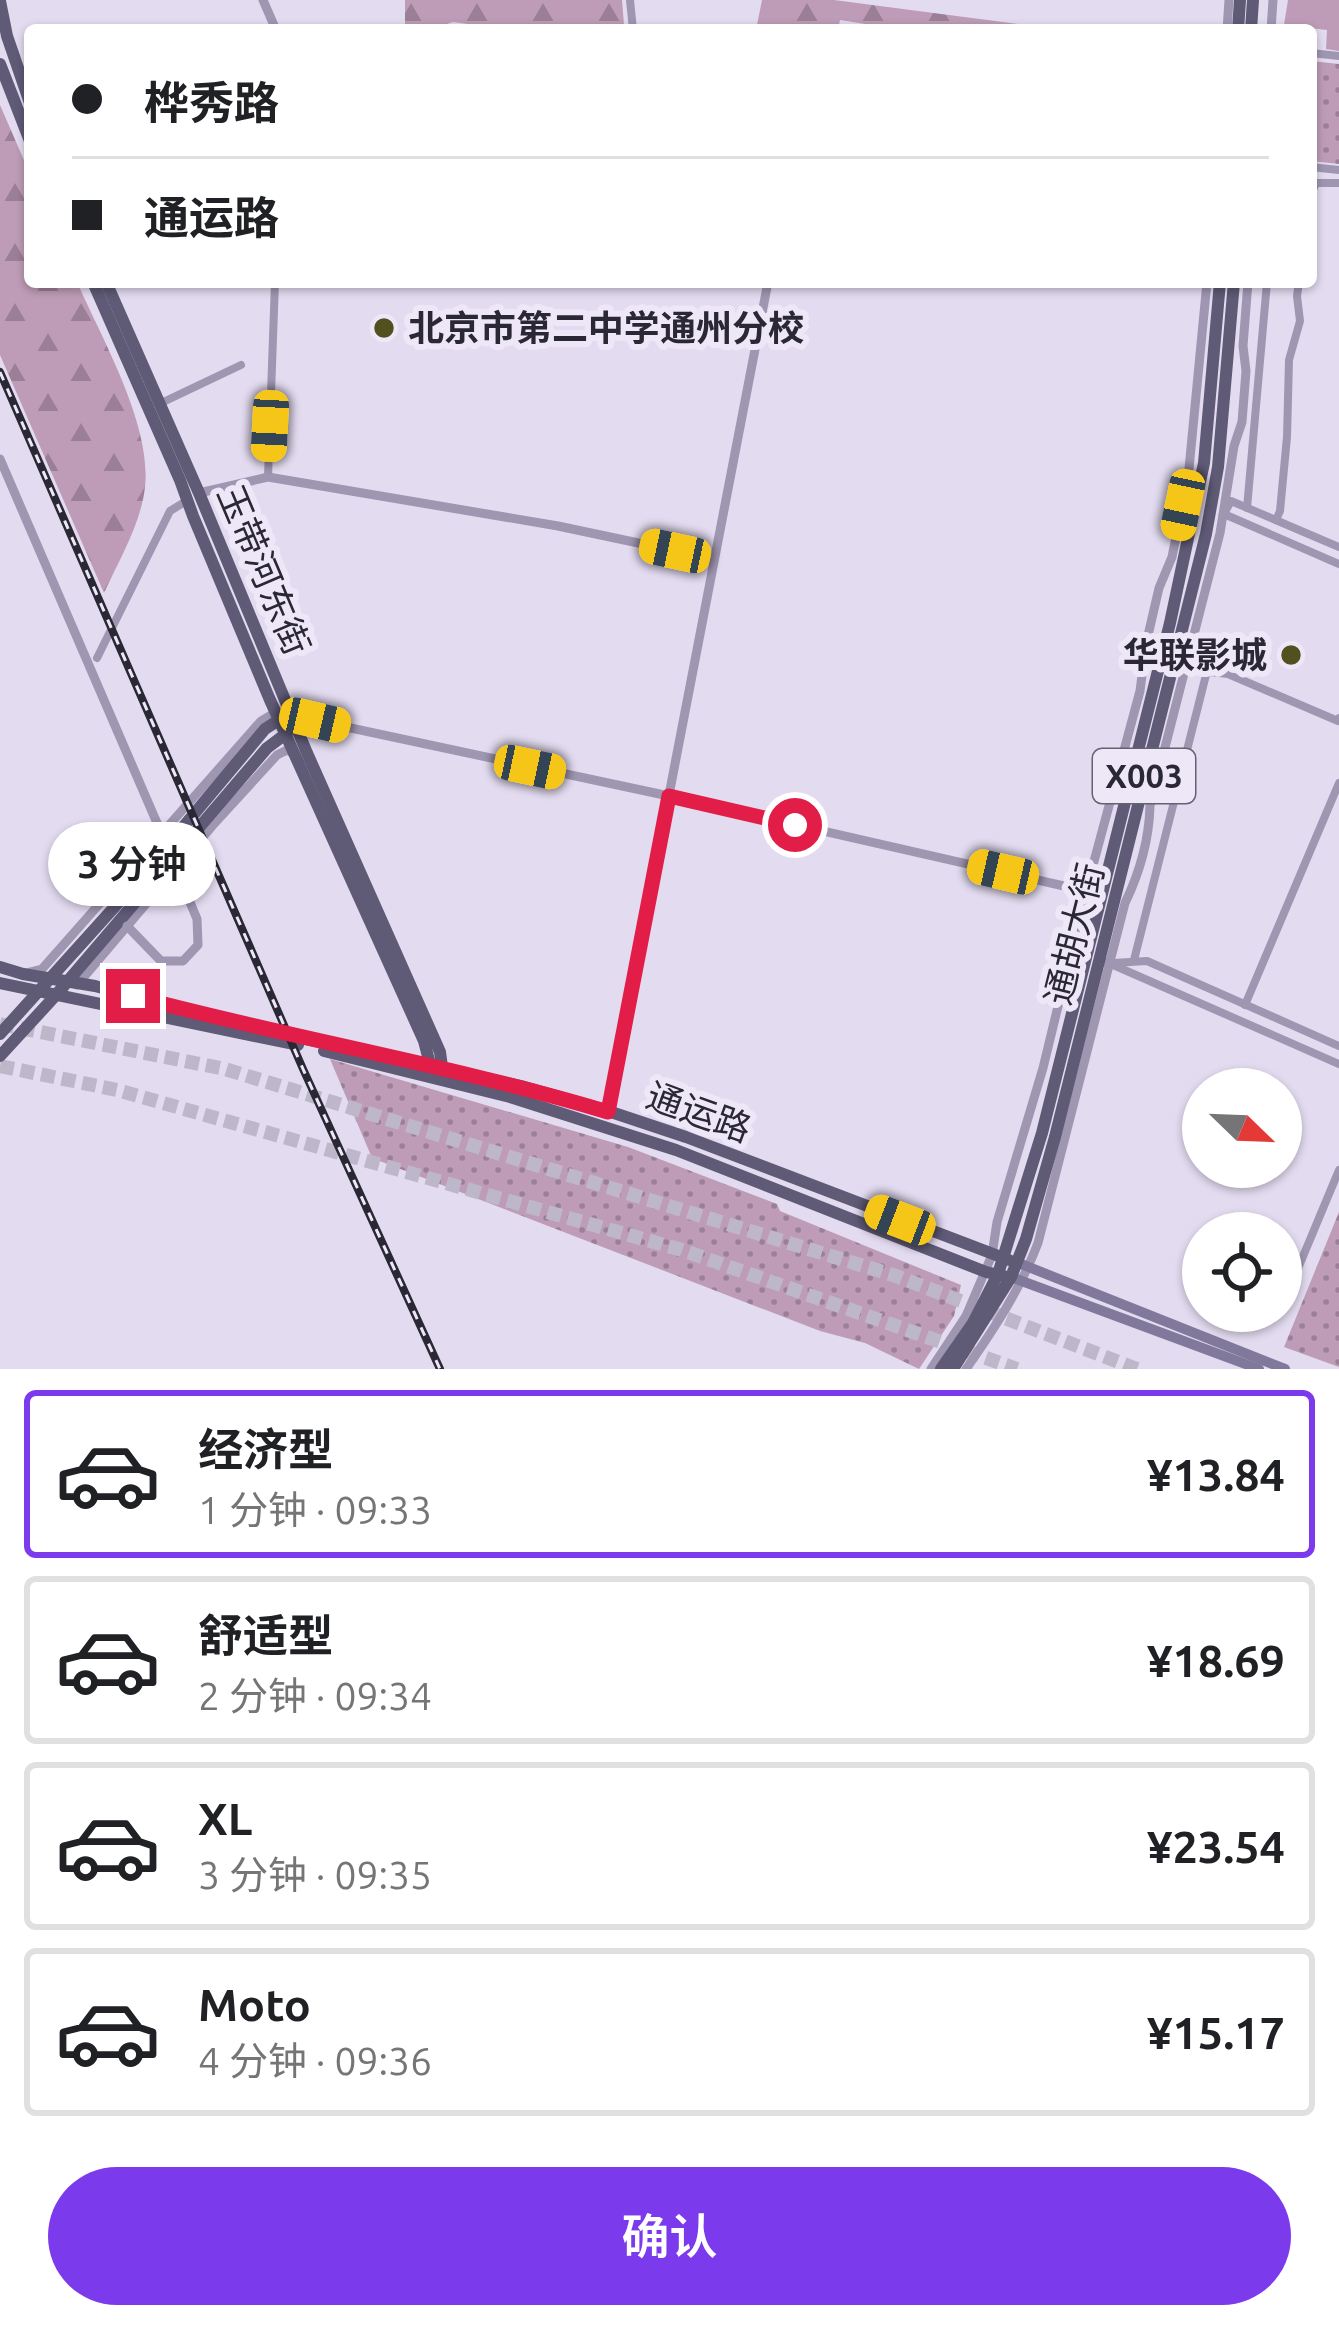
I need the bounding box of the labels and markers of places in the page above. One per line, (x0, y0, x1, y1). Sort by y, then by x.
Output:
place label: 北京市第二中学通州分校 (408, 307, 804, 348)
marker: 北京市第二中学通州分校 (371, 315, 397, 341)
place label: 华联影城 (1123, 634, 1267, 675)
marker: 华联影城 (1278, 642, 1304, 668)

